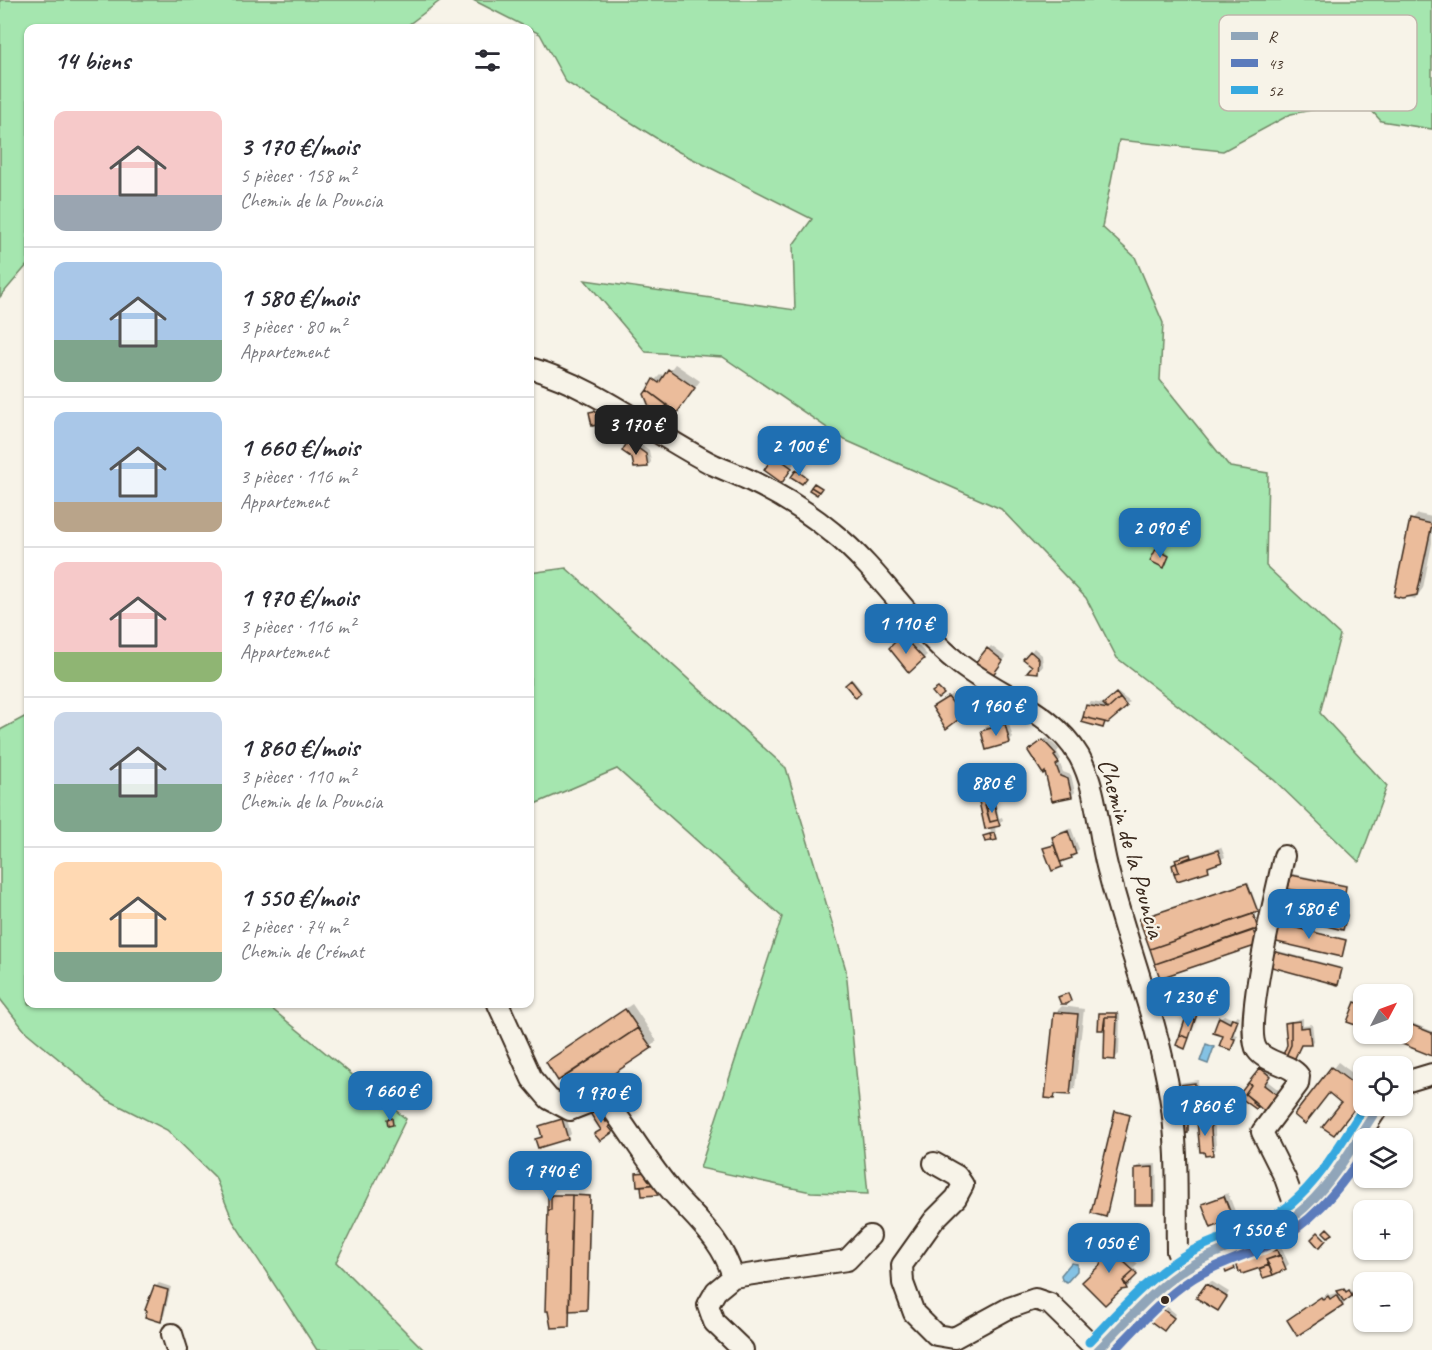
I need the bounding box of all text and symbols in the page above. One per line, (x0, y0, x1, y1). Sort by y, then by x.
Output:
legend (1219, 15, 1417, 111)
text: R (1268, 27, 1279, 47)
text: 14 biens (54, 44, 130, 77)
icon: filters (471, 44, 504, 77)
text: 43 (1268, 54, 1284, 74)
text: 52 (1268, 81, 1284, 101)
text: 3 170 €/mois (240, 130, 358, 163)
icon: home (102, 135, 174, 207)
text: 5 pièces · 158 m² (240, 163, 355, 188)
text: Chemin de la Pouncia (240, 188, 382, 213)
text: 1 580 €/mois (240, 281, 358, 314)
icon: home (102, 286, 174, 358)
text: 3 pièces · 80 m² (240, 314, 346, 339)
text: Appartement (240, 339, 329, 364)
pin: 3 170 € (581, 405, 691, 456)
text: 3 170 € (609, 412, 663, 437)
pin: 2 100 € (744, 426, 854, 477)
text: 1 660 €/mois (240, 431, 360, 464)
text: 2 100 € (772, 433, 826, 458)
icon: home (102, 436, 174, 508)
text: 3 pièces · 116 m² (240, 464, 355, 489)
text: Appartement (240, 489, 329, 514)
pin: 2 090 € (1105, 508, 1215, 559)
text: 2 090 € (1133, 515, 1187, 540)
text: 1 970 €/mois (240, 581, 358, 614)
icon: home (102, 586, 174, 658)
pin: 1 110 € (851, 604, 961, 655)
text: 1 110 € (879, 611, 933, 636)
text: 3 pièces · 116 m² (240, 614, 355, 639)
text: Appartement (240, 639, 329, 664)
pin: 1 960 € (941, 686, 1051, 737)
text: 1 960 € (969, 693, 1023, 718)
text: 1 860 €/mois (240, 731, 359, 764)
icon: home (102, 736, 174, 808)
street label: Chemin de la Pouncia (1090, 755, 1173, 943)
pin: 880 € (950, 763, 1034, 814)
text: 3 pièces · 110 m² (240, 764, 355, 789)
text: 880 € (972, 770, 1012, 795)
text: Chemin de la Pouncia (240, 789, 382, 814)
text: 1 550 €/mois (240, 881, 358, 914)
icon: home (102, 886, 174, 958)
pin: 1 580 € (1254, 889, 1364, 940)
text: 1 580 € (1282, 896, 1336, 921)
text: 2 pièces · 74 m² (240, 914, 346, 939)
text: Chemin de Crémat (240, 939, 364, 964)
pin: 1 230 € (1133, 977, 1243, 1028)
text: 1 230 € (1161, 984, 1215, 1009)
north arrow (1353, 984, 1413, 1044)
map controls (1353, 984, 1413, 1332)
button: locate (1353, 1056, 1413, 1116)
pin: 1 660 € (335, 1071, 445, 1122)
pin: 1 970 € (546, 1073, 656, 1124)
text: 1 660 € (362, 1078, 418, 1103)
text: 1 970 € (574, 1080, 628, 1105)
pin: 1 860 € (1150, 1086, 1260, 1137)
text: 1 860 € (1177, 1093, 1233, 1118)
button: layers (1353, 1128, 1413, 1188)
pin: 1 740 € (495, 1151, 605, 1202)
text: 1 740 € (523, 1158, 577, 1183)
button: + (1353, 1200, 1413, 1260)
pin: 1 550 € (1202, 1210, 1312, 1261)
text: 1 550 € (1230, 1217, 1284, 1242)
pin: 1 050 € (1054, 1223, 1164, 1274)
text: 1 050 € (1082, 1230, 1136, 1255)
button: − (1353, 1272, 1413, 1332)
unlabelled marker (1159, 1294, 1171, 1306)

